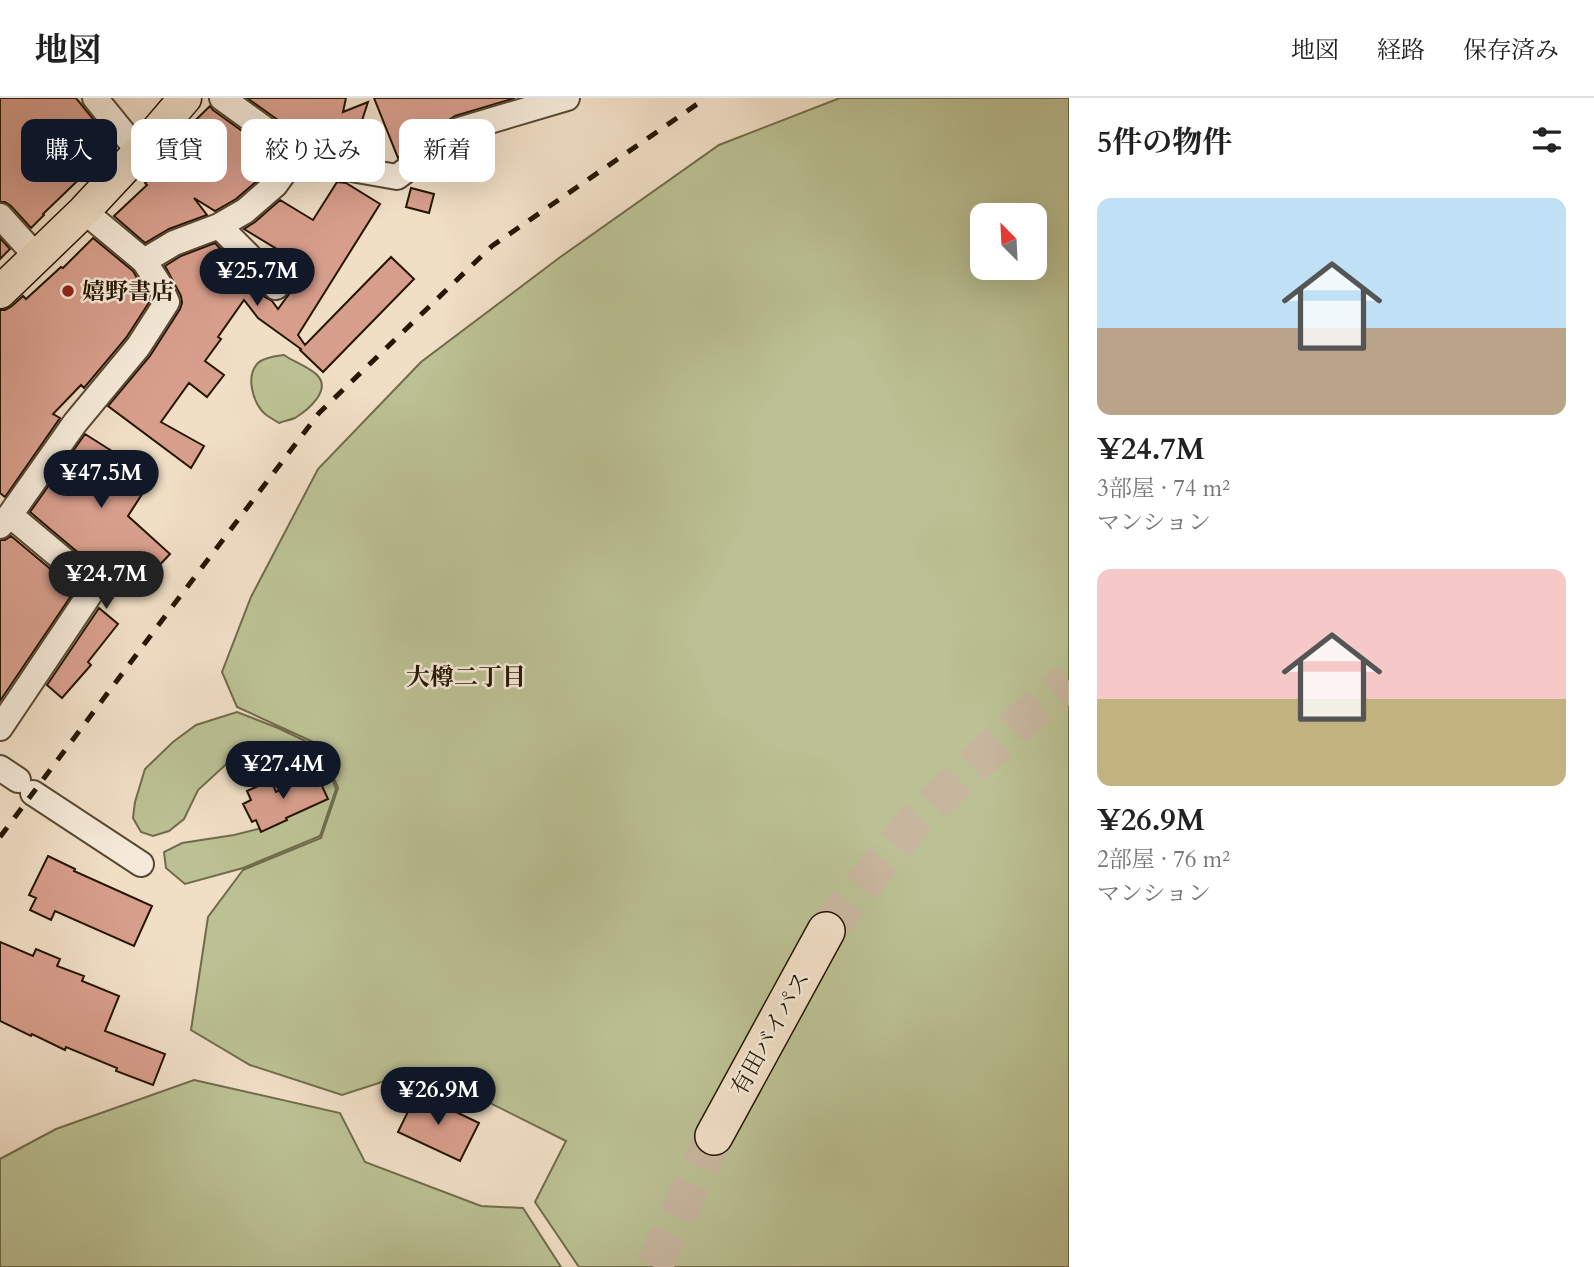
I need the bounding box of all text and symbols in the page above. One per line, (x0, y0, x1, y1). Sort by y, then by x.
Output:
text: 地図 (35, 28, 101, 73)
text: 地図 (1291, 34, 1339, 67)
text: 経路 (1377, 34, 1425, 67)
text: 保存済み (1463, 34, 1559, 67)
chip: 購入 (21, 119, 117, 182)
chip: 賃貸 (131, 119, 227, 182)
chip: 絞り込み (241, 119, 385, 182)
chip: 新着 (399, 119, 495, 182)
icon: filters (1528, 121, 1566, 159)
text: 5件の物件 (1097, 122, 1232, 163)
north arrow (970, 203, 1046, 280)
map controls (970, 203, 1047, 280)
icon: home (1269, 243, 1395, 369)
pin: ¥25.7M (200, 248, 314, 308)
text: ¥25.7M (216, 255, 298, 286)
place label: 嬉野書店 (82, 276, 174, 307)
marker: 嬉野書店 (60, 283, 76, 299)
text: ¥24.7M (1097, 429, 1205, 470)
pin: ¥47.5M (44, 450, 158, 510)
text: ¥47.5M (60, 457, 142, 488)
text: 3部屋 · 74 m² (1097, 473, 1230, 504)
text: マンション (1097, 507, 1211, 538)
pin: ¥24.7M (49, 552, 163, 611)
text: ¥24.7M (65, 558, 147, 589)
icon: home (1269, 614, 1395, 740)
district label: 大樽二丁目 (406, 661, 526, 694)
pin: ¥27.4M (226, 742, 340, 801)
text: ¥27.4M (242, 748, 324, 779)
text: ¥26.9M (1097, 800, 1205, 841)
text: 2部屋 · 76 m² (1097, 844, 1230, 875)
text: マンション (1097, 878, 1211, 909)
street label: 有田バイパス (724, 966, 817, 1101)
pin: ¥26.9M (381, 1068, 495, 1127)
text: ¥26.9M (397, 1074, 479, 1105)

